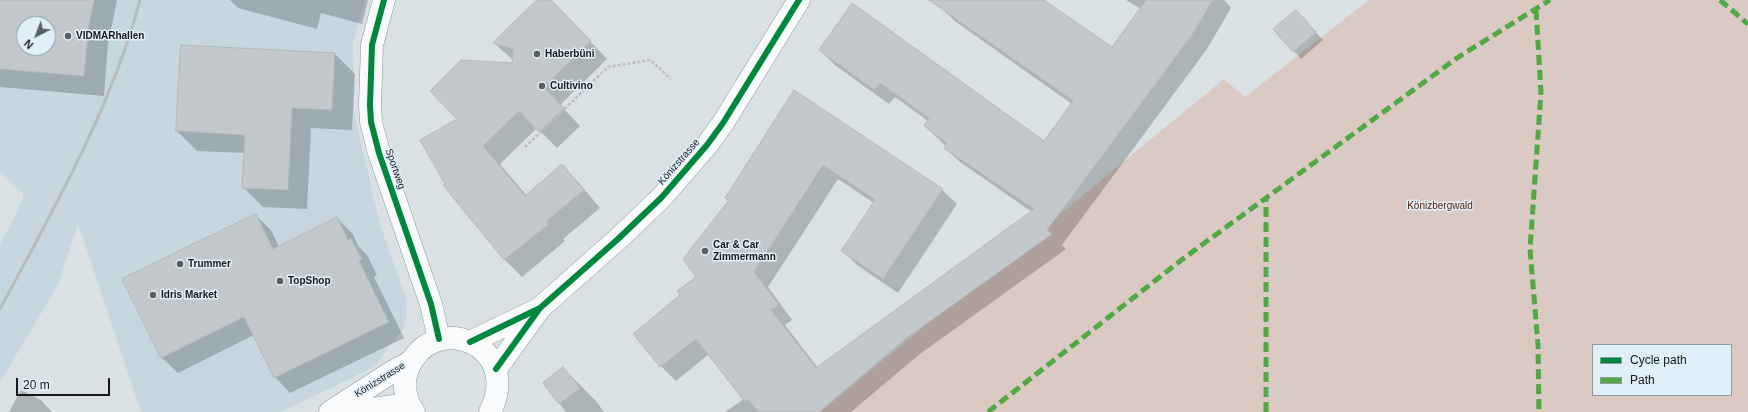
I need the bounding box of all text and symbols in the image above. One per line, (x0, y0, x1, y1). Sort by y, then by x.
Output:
north arrow (16, 16, 56, 56)
place label: VIDMARhallen (76, 30, 144, 42)
marker: VIDMARhallen (63, 31, 73, 41)
text: N (22, 37, 36, 51)
place label: Haberbüni (545, 48, 594, 60)
marker: Haberbüni (532, 49, 542, 59)
place label: Cultivino (550, 80, 593, 92)
marker: Cultivino (537, 81, 547, 91)
street label: Könizstrasse (656, 136, 702, 188)
street label: Sportweg (382, 147, 408, 191)
park label: Könizbergwald (1407, 200, 1473, 212)
place label: Car & Car Zimmermann (713, 239, 776, 262)
marker: Car & Car Zimmermann (700, 246, 710, 256)
place label: Trummer (188, 258, 231, 270)
marker: Trummer (175, 259, 185, 269)
place label: TopShop (288, 275, 331, 287)
marker: TopShop (275, 276, 285, 286)
place label: Idris Market (161, 289, 217, 301)
marker: Idris Market (148, 290, 158, 300)
legend (1592, 344, 1732, 396)
text: Cycle path (1630, 353, 1687, 367)
street label: Könizstrasse (353, 360, 407, 400)
scale bar (18, 370, 112, 396)
text: Path (1630, 373, 1655, 387)
text: 20 m (23, 378, 50, 392)

